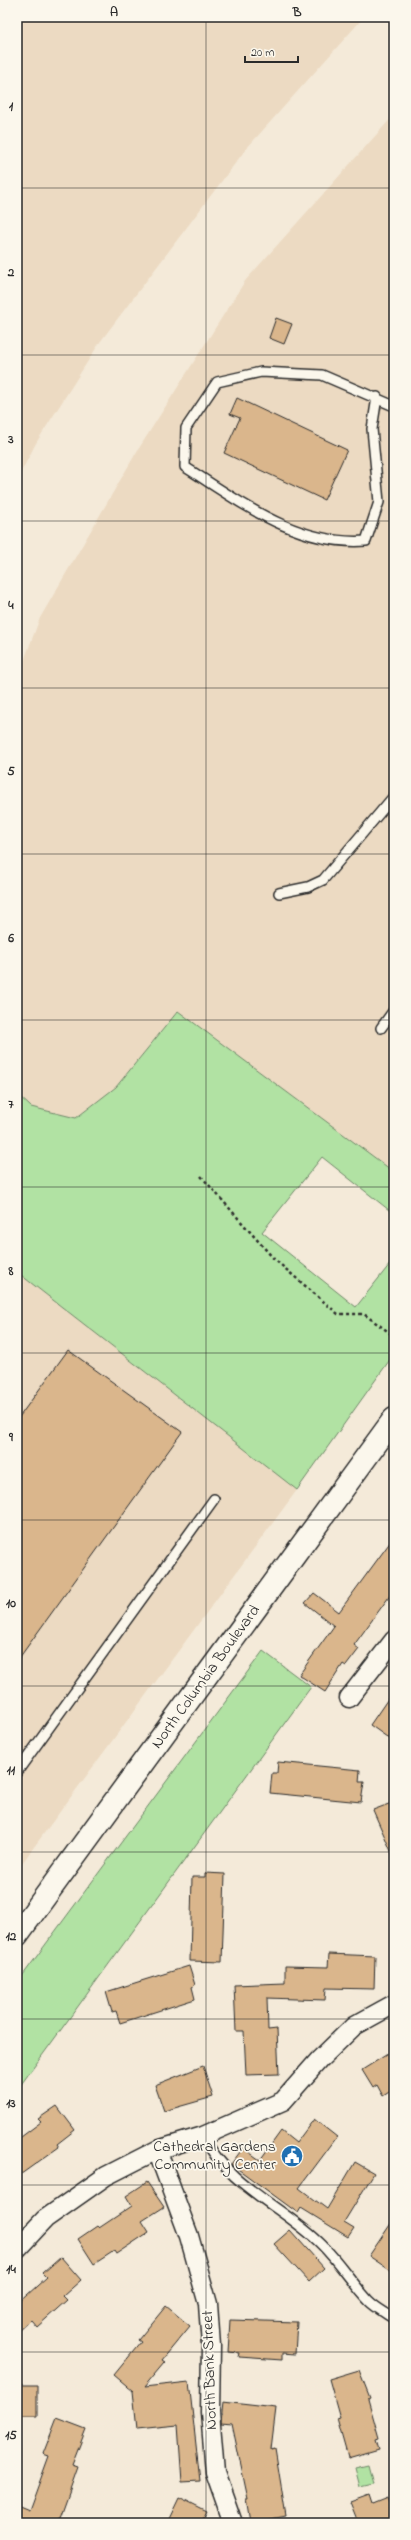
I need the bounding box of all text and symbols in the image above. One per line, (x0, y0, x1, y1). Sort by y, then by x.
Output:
text: A (110, 3, 118, 22)
text: B (292, 3, 302, 22)
scale bar (245, 38, 298, 64)
text: 20 m (251, 44, 274, 62)
text: 1 (9, 97, 14, 116)
text: 2 (7, 263, 15, 282)
text: 3 (7, 430, 14, 449)
text: 4 (7, 596, 14, 615)
text: 5 (7, 762, 15, 781)
text: 6 (7, 929, 14, 948)
text: 7 (8, 1095, 14, 1114)
text: 8 (8, 1262, 14, 1281)
text: 9 (8, 1428, 14, 1447)
text: 10 (6, 1594, 16, 1613)
street label: North Columbia Boulevard (146, 1600, 266, 1754)
text: 11 (7, 1761, 16, 1780)
text: 12 (6, 1927, 17, 1946)
text: 13 (6, 2094, 16, 2113)
place label: Cathedral Gardens Community Center (153, 2135, 276, 2177)
public building icon: Cathedral Gardens Community Center (279, 2143, 305, 2169)
text: 14 (6, 2260, 16, 2279)
street label: North Bank Street (196, 2309, 224, 2430)
text: 15 (5, 2426, 17, 2445)

